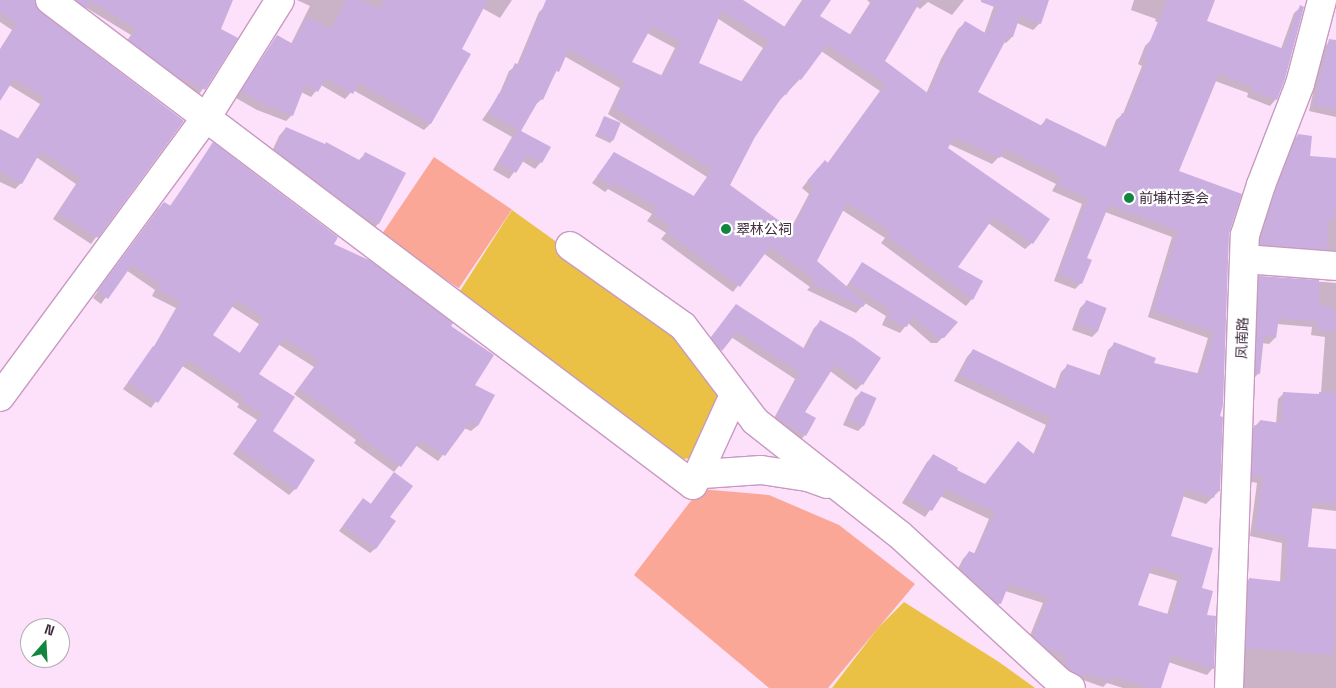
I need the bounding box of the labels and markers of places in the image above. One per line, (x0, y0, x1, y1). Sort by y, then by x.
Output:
place label: 前埔村委会 (1139, 190, 1209, 206)
marker: 前埔村委会 (1123, 192, 1135, 204)
place label: 翠林公祠 (736, 221, 792, 237)
marker: 翠林公祠 (720, 223, 732, 235)

